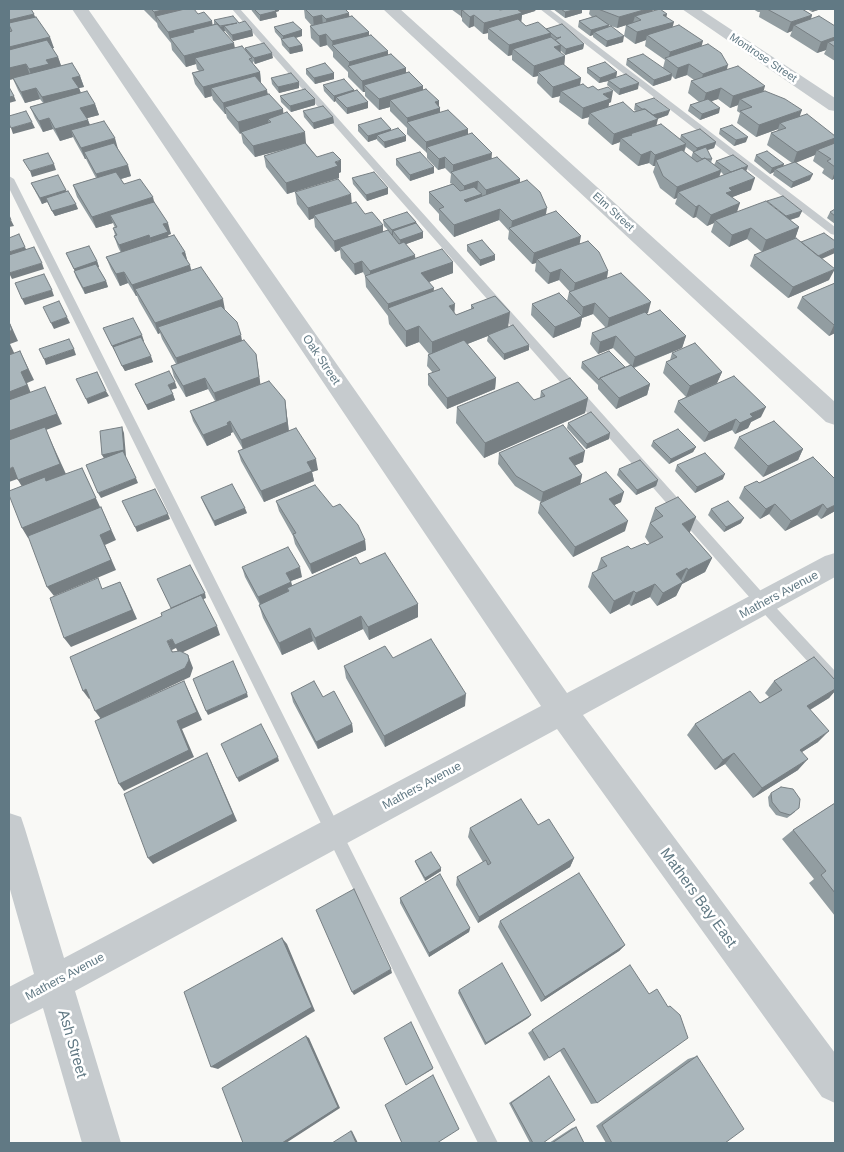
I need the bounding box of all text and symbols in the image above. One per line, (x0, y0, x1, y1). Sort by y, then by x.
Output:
street label: Montrose Street (727, 31, 799, 85)
street label: Elm Street (590, 190, 636, 234)
street label: Oak Street (299, 332, 343, 388)
street label: Mathers Avenue (737, 568, 821, 622)
street label: Mathers Avenue (380, 759, 464, 813)
street label: Mathers Bay East (656, 845, 740, 951)
street label: Mathers Avenue (23, 950, 107, 1004)
street label: Ash Street (54, 1008, 90, 1080)

